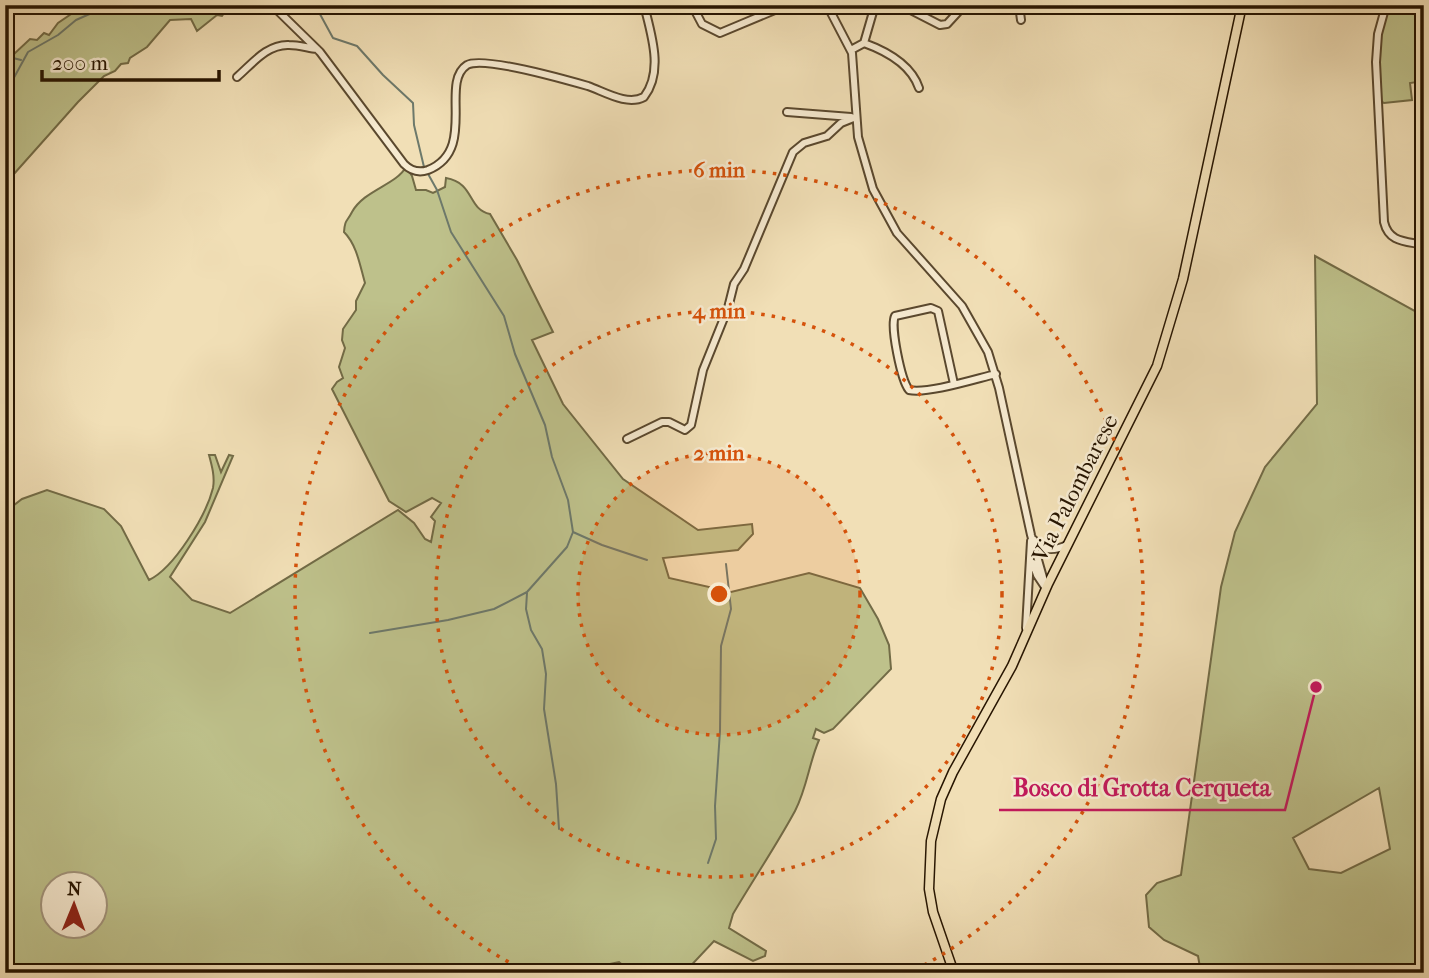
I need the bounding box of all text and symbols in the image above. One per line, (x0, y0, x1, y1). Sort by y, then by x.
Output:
scale bar (42, 38, 219, 82)
text: 200 m (52, 51, 108, 75)
text: 6 min (693, 158, 746, 182)
text: 4 min (692, 299, 746, 324)
street label: Via Palombarese (1026, 410, 1124, 567)
text: 2 min (693, 441, 745, 465)
centre of rings (707, 582, 731, 606)
callout: Bosco di Grotta Cerqueta (999, 765, 1285, 810)
text: Bosco di Grotta Cerqueta (1013, 774, 1272, 802)
north arrow (38, 870, 108, 940)
text: N (67, 878, 82, 900)

